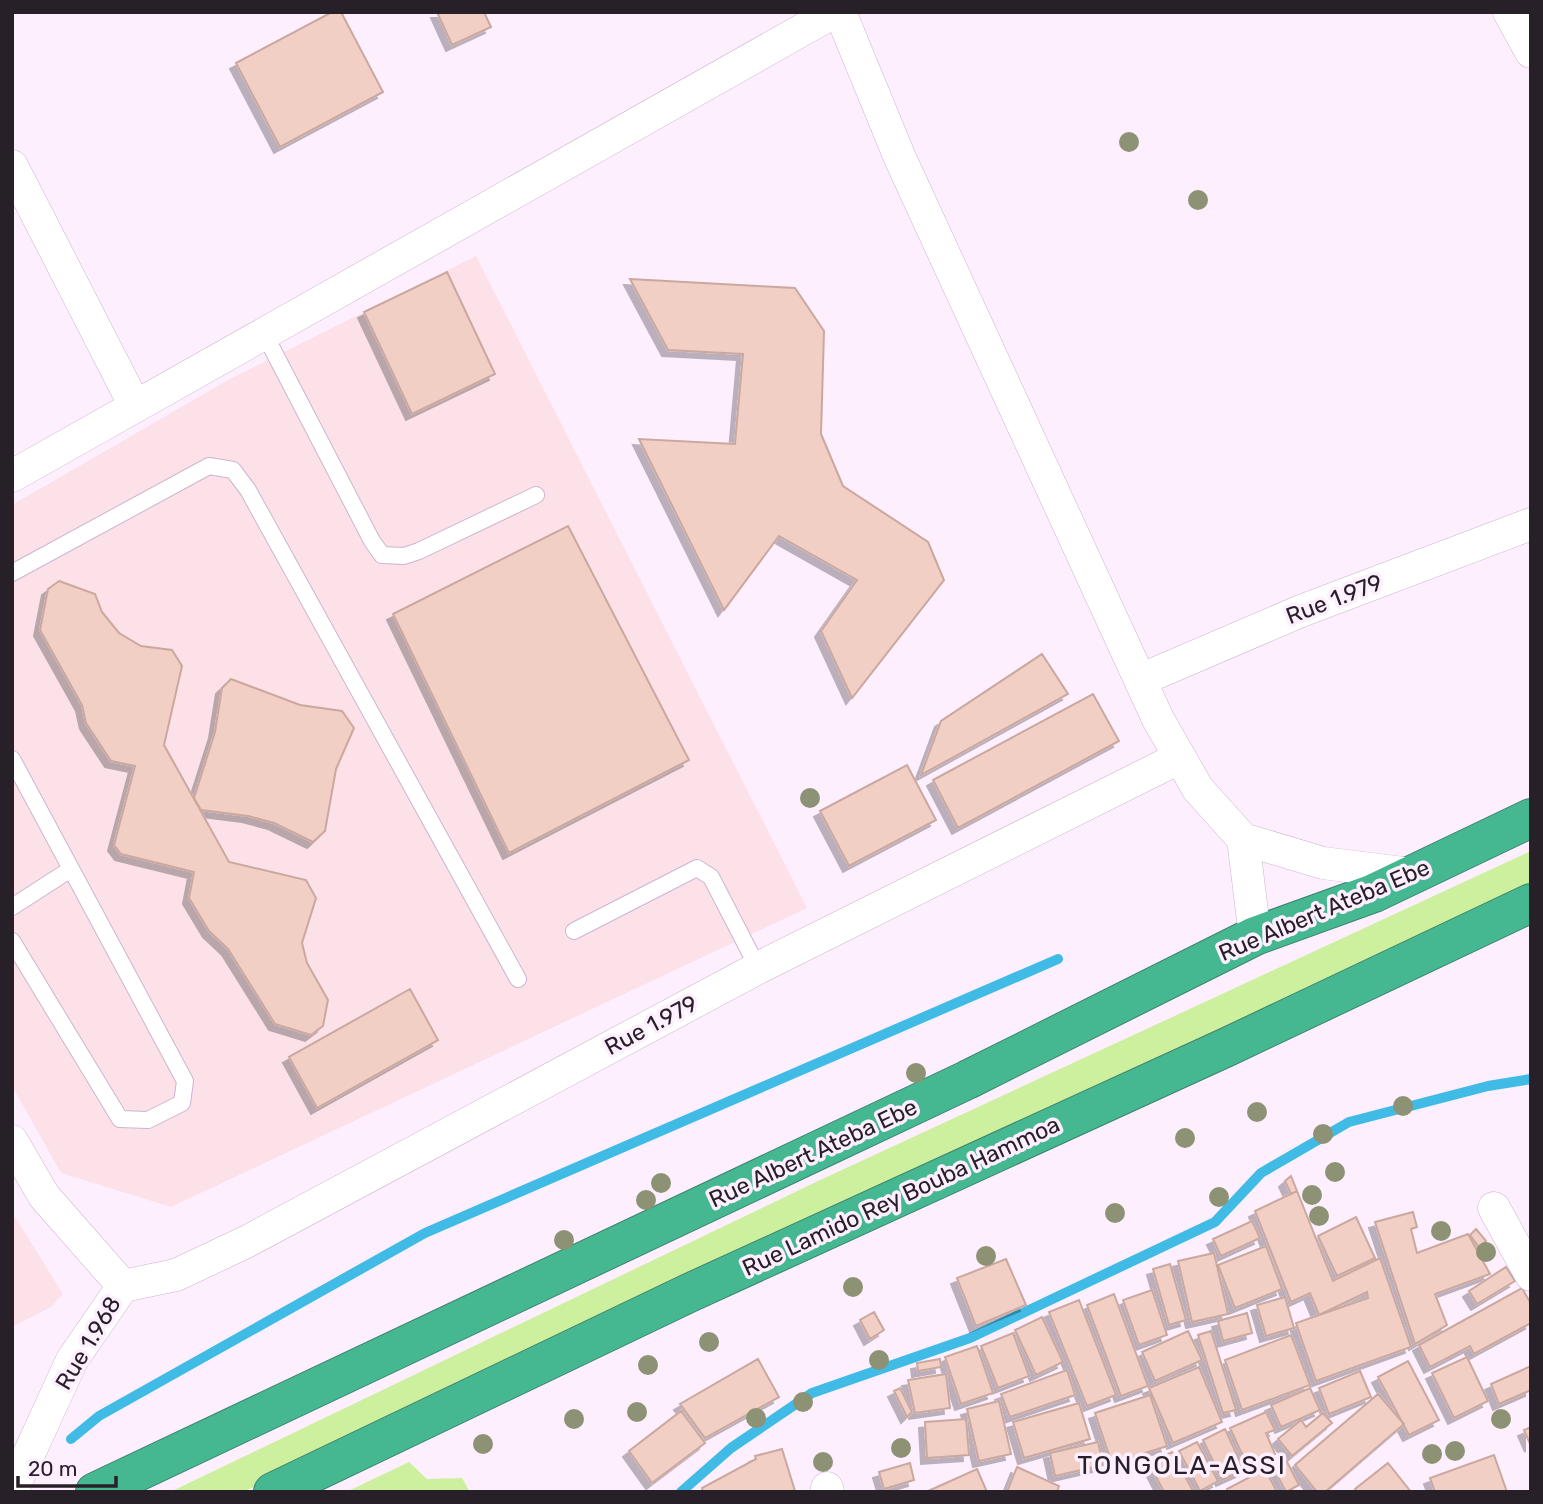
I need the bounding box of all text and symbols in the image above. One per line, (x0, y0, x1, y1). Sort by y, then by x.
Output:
street label: Rue 1.979 (1282, 568, 1386, 630)
street label: Rue Albert Ateba Ebe (1214, 853, 1434, 967)
street label: Rue 1.979 (600, 989, 702, 1061)
street label: Rue Albert Ateba Ebe (705, 1092, 921, 1214)
street label: Rue Lamido Rey Bouba Hammoa (738, 1110, 1064, 1282)
street label: Rue 1.968 (49, 1291, 127, 1395)
scale bar (18, 1444, 116, 1488)
district label: TONGOLA-ASSI (1077, 1450, 1287, 1481)
text: 20 m (28, 1456, 77, 1481)

